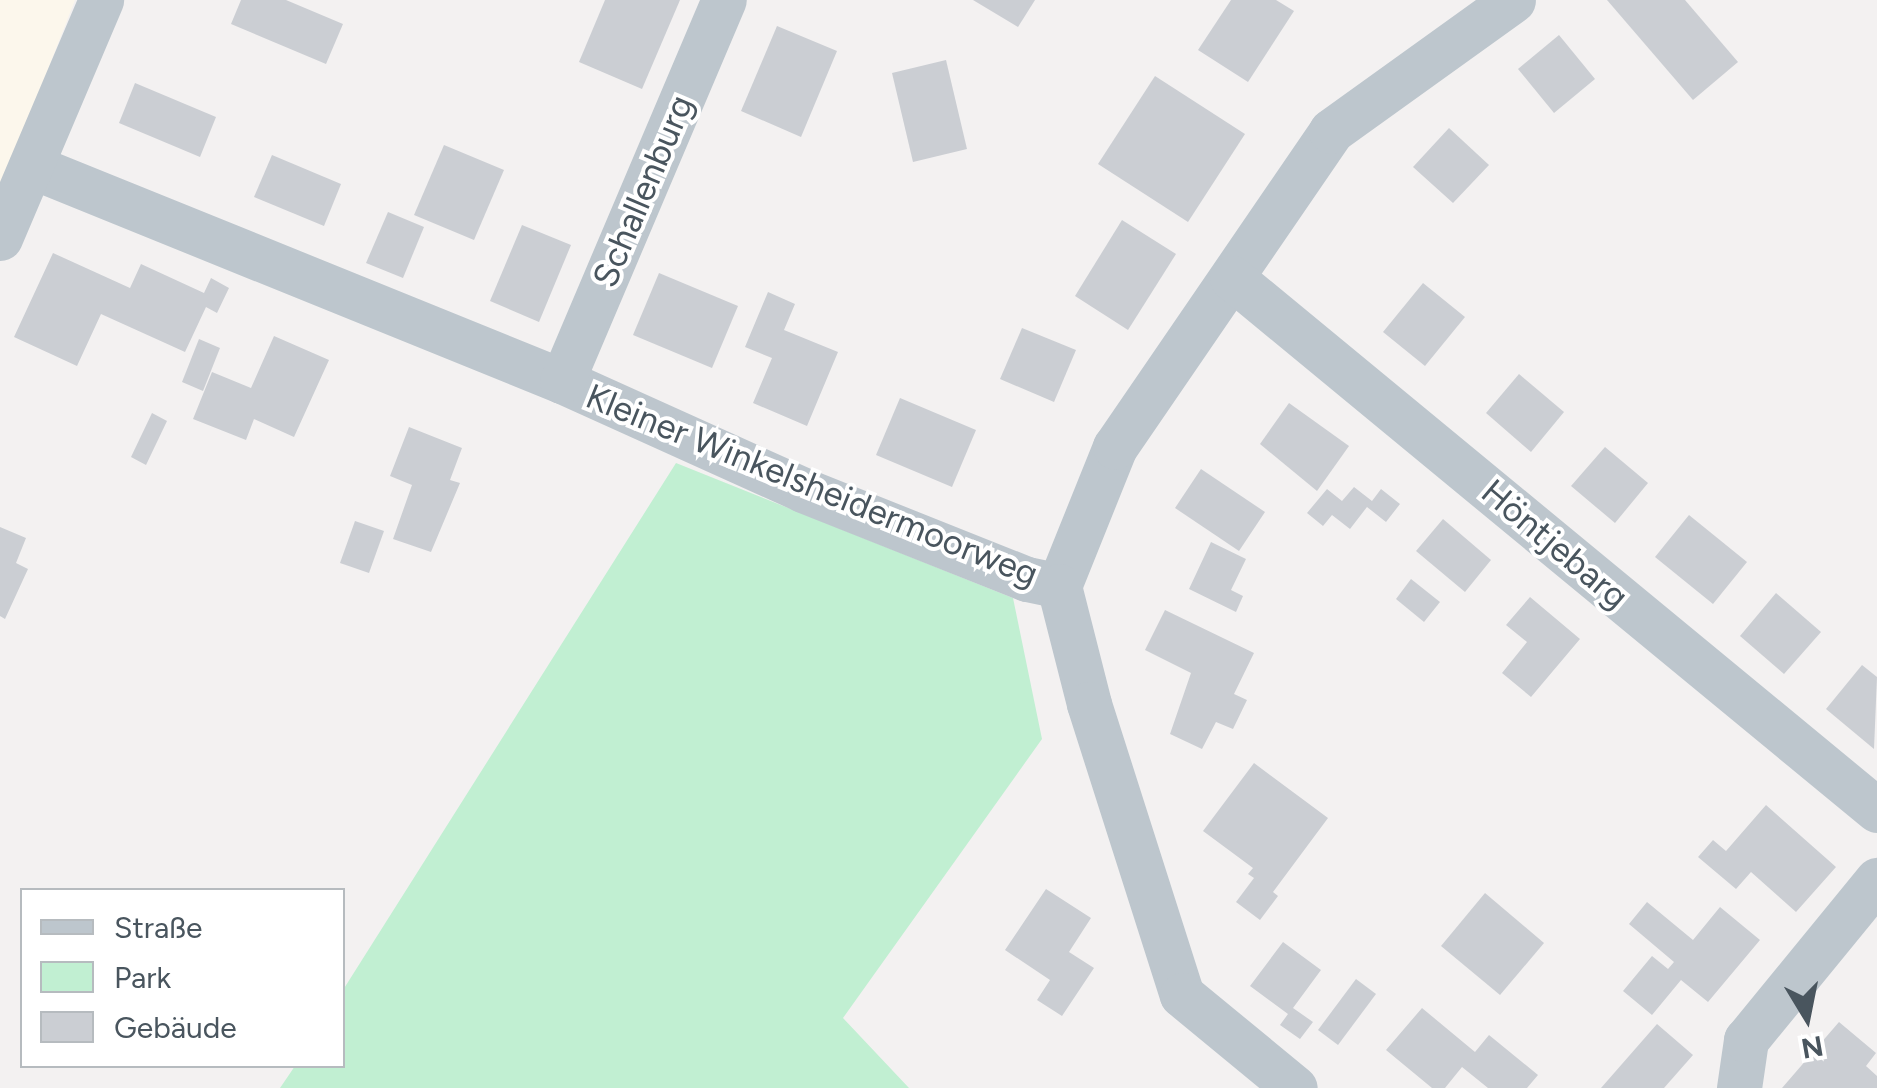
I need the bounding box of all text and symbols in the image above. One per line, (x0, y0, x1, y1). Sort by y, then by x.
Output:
street label: Schallenburg (584, 89, 702, 293)
street label: Kleiner Winkelsheidermoorweg (580, 375, 1044, 595)
street label: Höntjebarg (1473, 471, 1637, 617)
legend (20, 888, 345, 1068)
text: Straße (114, 909, 203, 946)
text: Park (114, 959, 171, 996)
north arrow (1757, 968, 1857, 1068)
text: Gebäude (114, 1009, 237, 1046)
text: N (1799, 1029, 1826, 1066)

